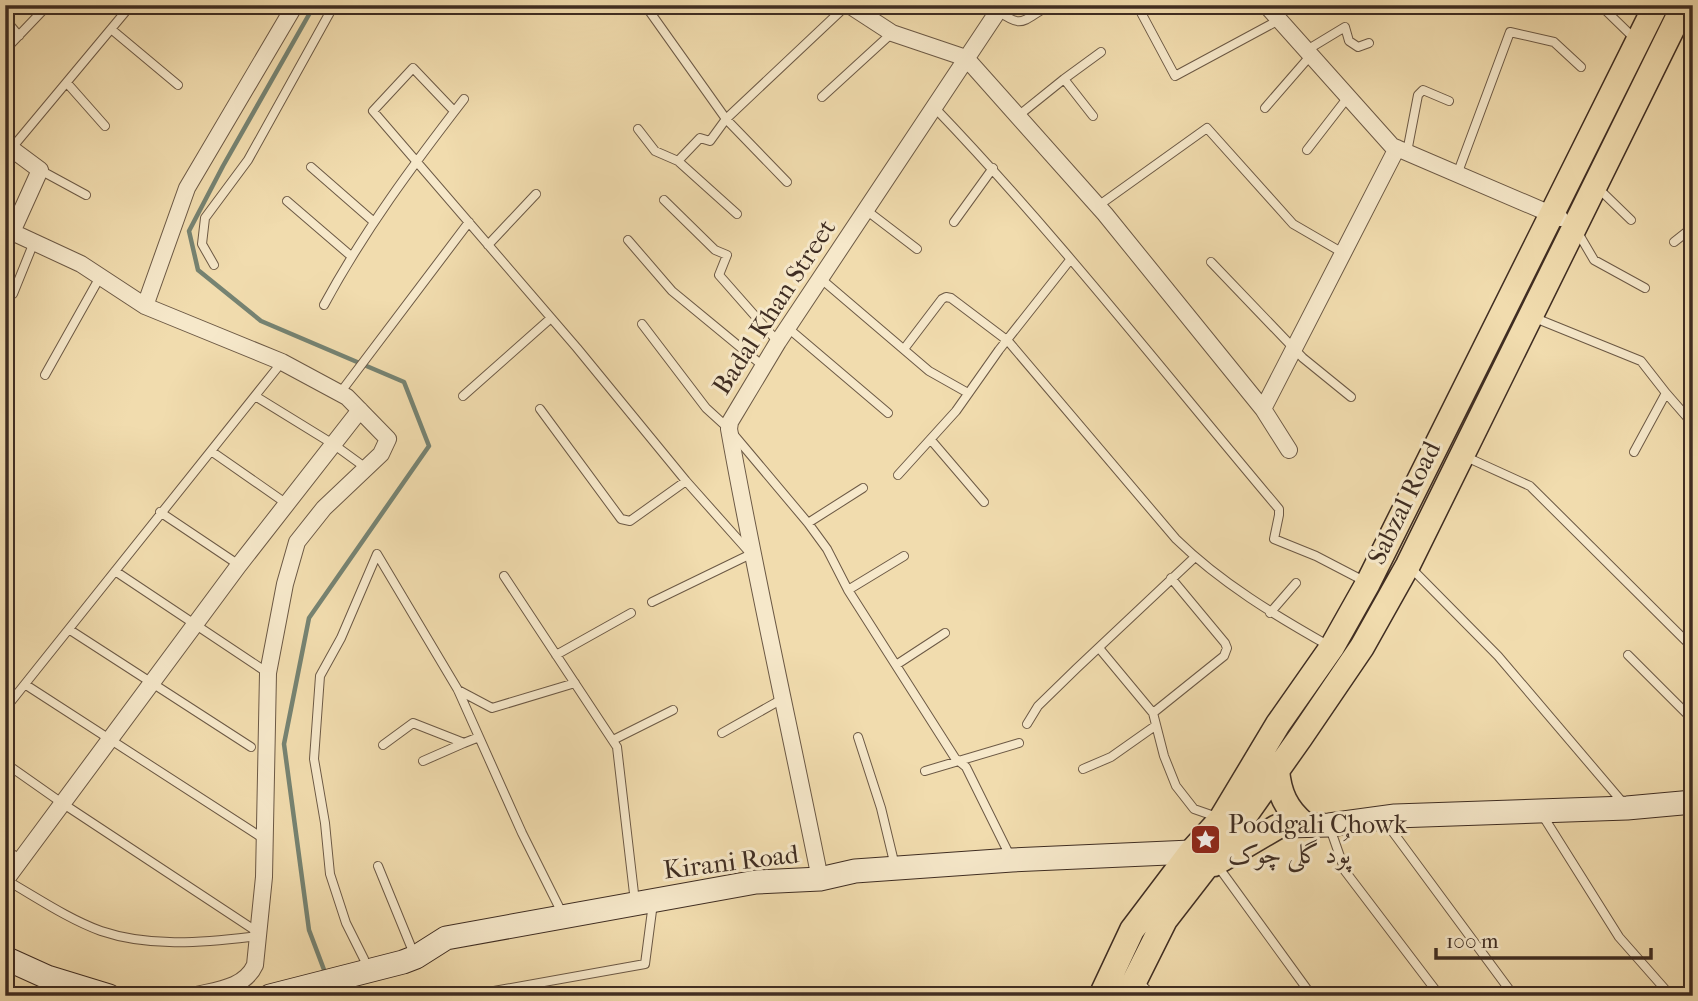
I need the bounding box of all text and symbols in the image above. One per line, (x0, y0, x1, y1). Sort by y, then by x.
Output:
street label: Badal Khan Street (706, 213, 843, 400)
street label: Sabzal Road (1361, 436, 1448, 570)
place label: Poodgali Chowk پُود گلی چوک (1228, 809, 1408, 873)
place icon: Poodgali Chowk پُود گلی چوک (1188, 822, 1222, 856)
street label: Kirani Road (662, 838, 801, 886)
scale bar (1436, 917, 1651, 961)
text: 100 m (1446, 929, 1499, 953)

